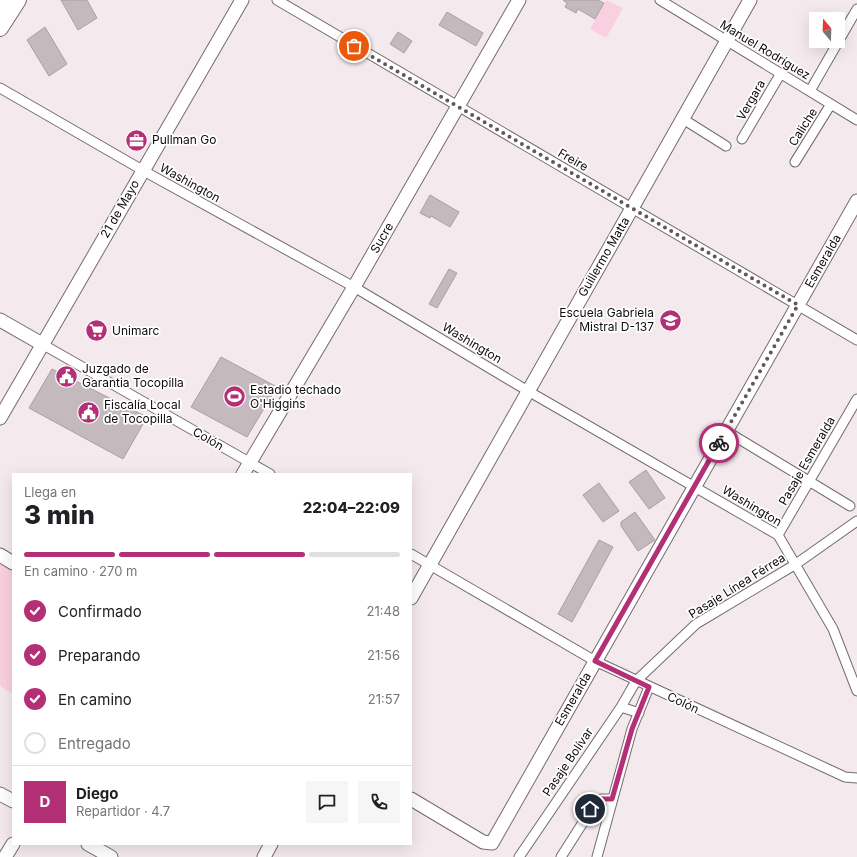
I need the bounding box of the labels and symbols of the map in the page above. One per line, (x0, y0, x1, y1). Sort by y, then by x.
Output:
north arrow (809, 12, 845, 48)
street label: Manuel Rodríguez (717, 17, 813, 82)
pin (337, 29, 371, 63)
street label: Vergara (733, 77, 768, 123)
street label: Caliche (785, 105, 820, 149)
office icon: Pullman Go (124, 127, 150, 153)
place label: Pullman Go (152, 132, 216, 147)
street label: Freire (556, 145, 591, 174)
street label: Washington (157, 160, 223, 205)
street label: 21 de Mayo (97, 177, 142, 240)
street label: Guillermo Matta (575, 214, 632, 299)
street label: Sucre (367, 220, 396, 256)
street label: Esmeralda (801, 231, 844, 290)
place label: Escuela Gabriela Mistral D-137 (559, 305, 654, 334)
school or university icon: Escuela Gabriela Mistral D-137 (657, 307, 683, 333)
supermarket icon: Unimarc (84, 318, 110, 344)
street label: Washington (440, 319, 505, 366)
place label: Unimarc (112, 323, 159, 338)
place label: Juzgado de Garantia Tocopilla (82, 361, 184, 390)
public building icon: Juzgado de Garantia Tocopilla (53, 363, 79, 389)
place label: Estadio techado O'Higgins (250, 382, 341, 411)
sports icon: Estadio techado O'Higgins (221, 384, 247, 410)
place label: Fiscalía Local de Tocopilla (104, 397, 181, 426)
public building icon: Fiscalía Local de Tocopilla (75, 399, 101, 425)
street label: Pasaje Esmeralda (775, 414, 838, 508)
courier (699, 423, 739, 463)
street label: Colón (190, 424, 226, 453)
street label: Washington (720, 482, 785, 529)
street label: Pasaje Línea Férrea (686, 550, 788, 621)
street label: Esmeralda (551, 669, 594, 728)
street label: Colón (665, 689, 701, 716)
street label: Pasaje Bolívar (539, 724, 596, 799)
pin (573, 792, 607, 826)

